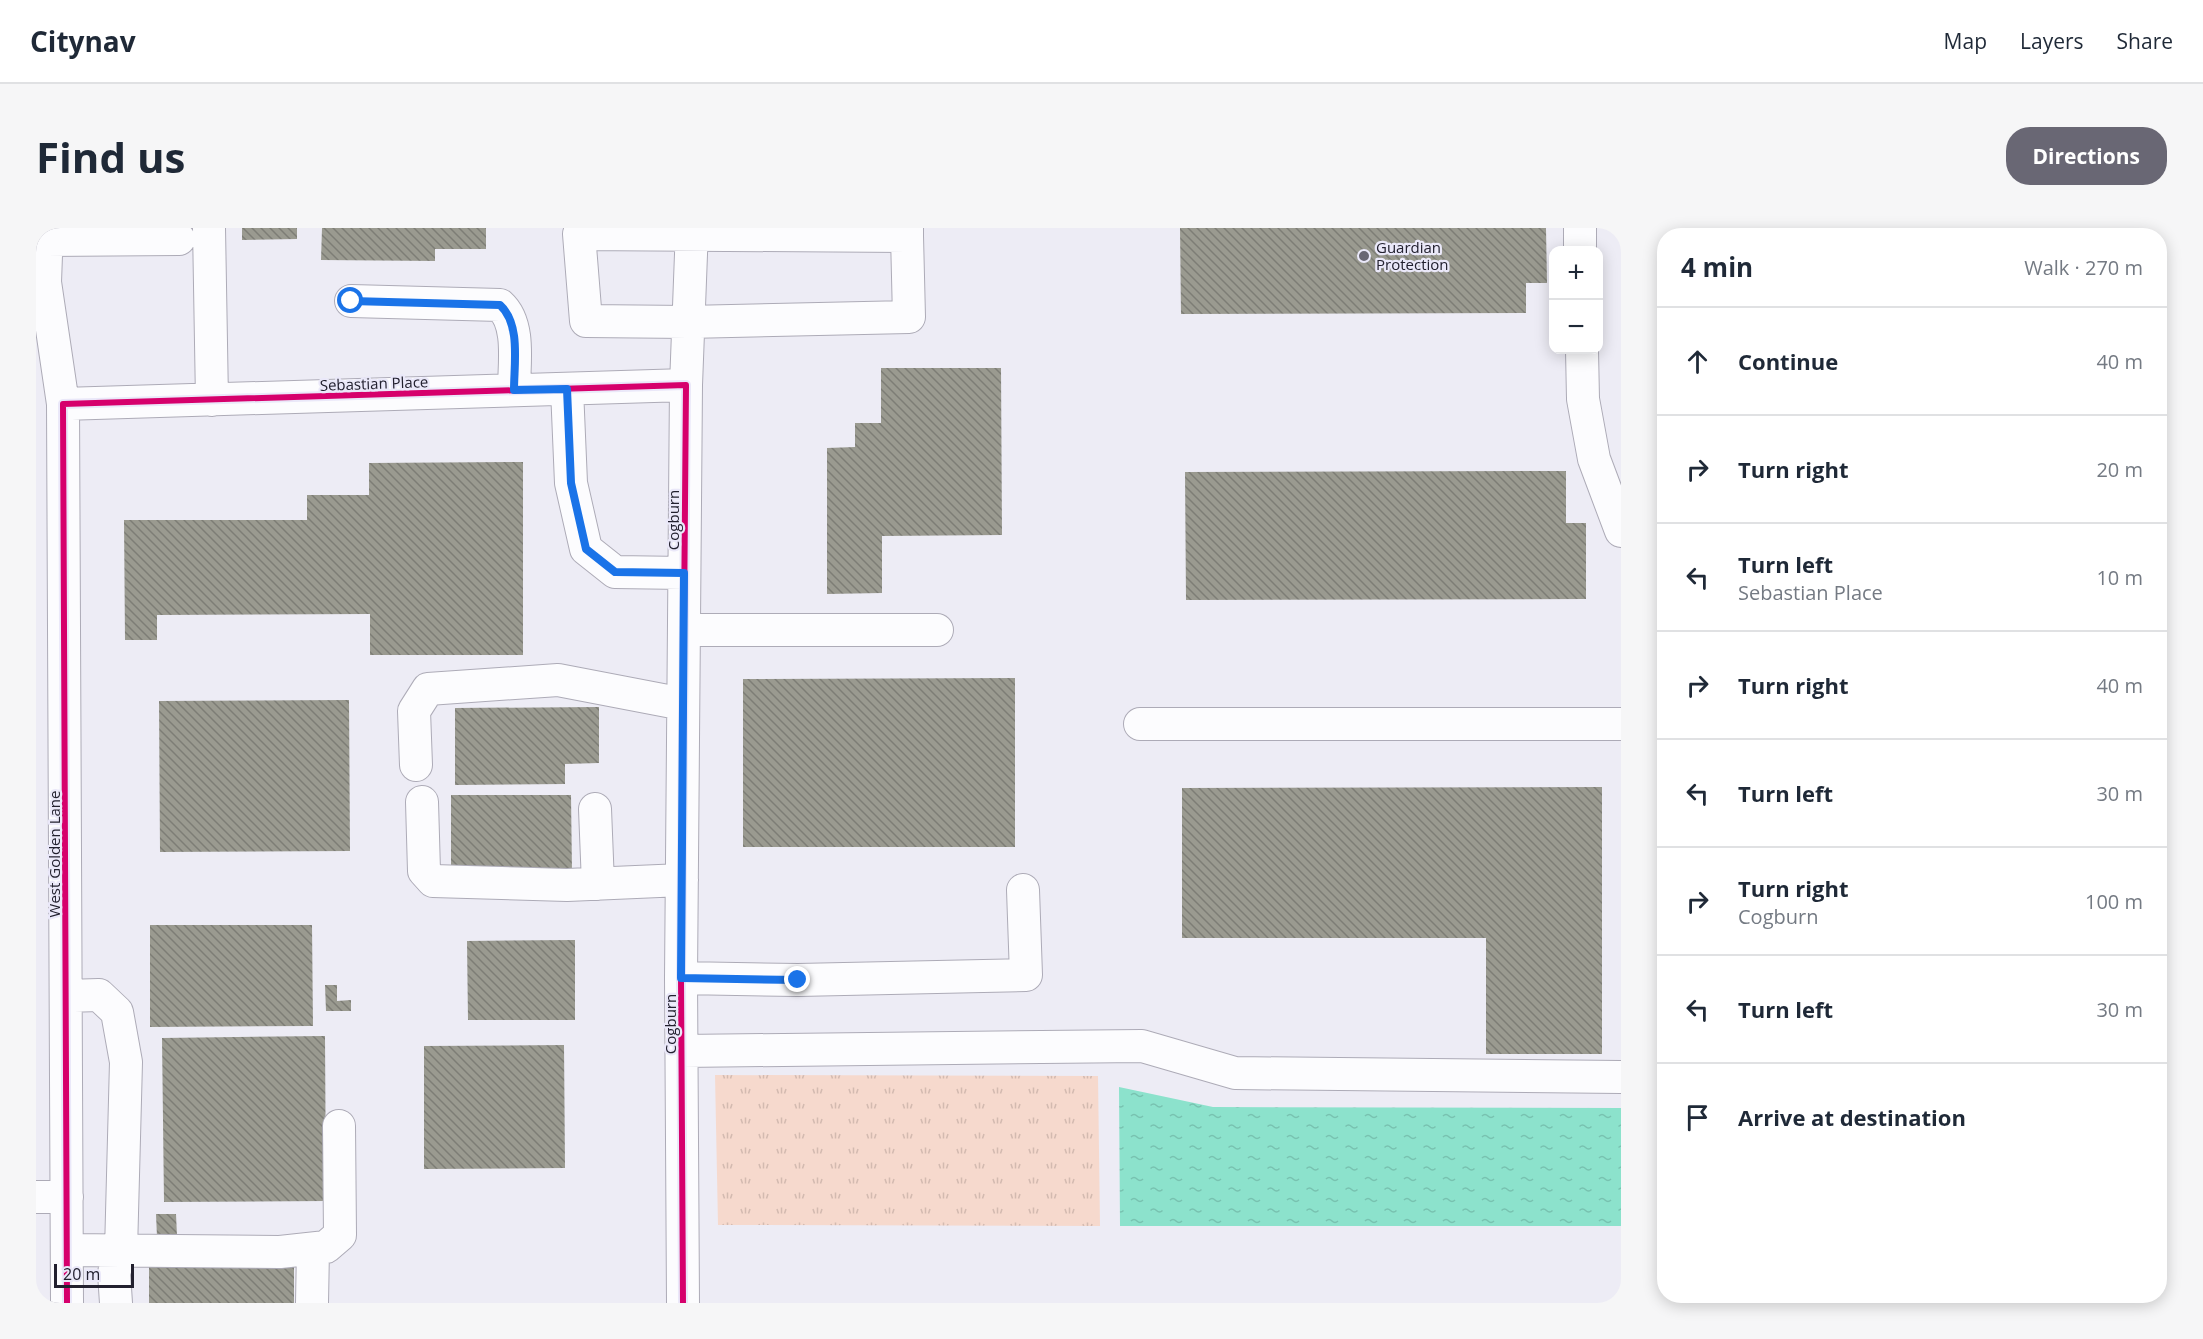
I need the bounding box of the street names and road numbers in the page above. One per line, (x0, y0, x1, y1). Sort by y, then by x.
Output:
street label: Sebastian Place (319, 371, 429, 395)
street label: Cogburn (663, 490, 683, 550)
street label: West Golden Lane (44, 791, 64, 917)
street label: Cogburn (660, 994, 680, 1054)

